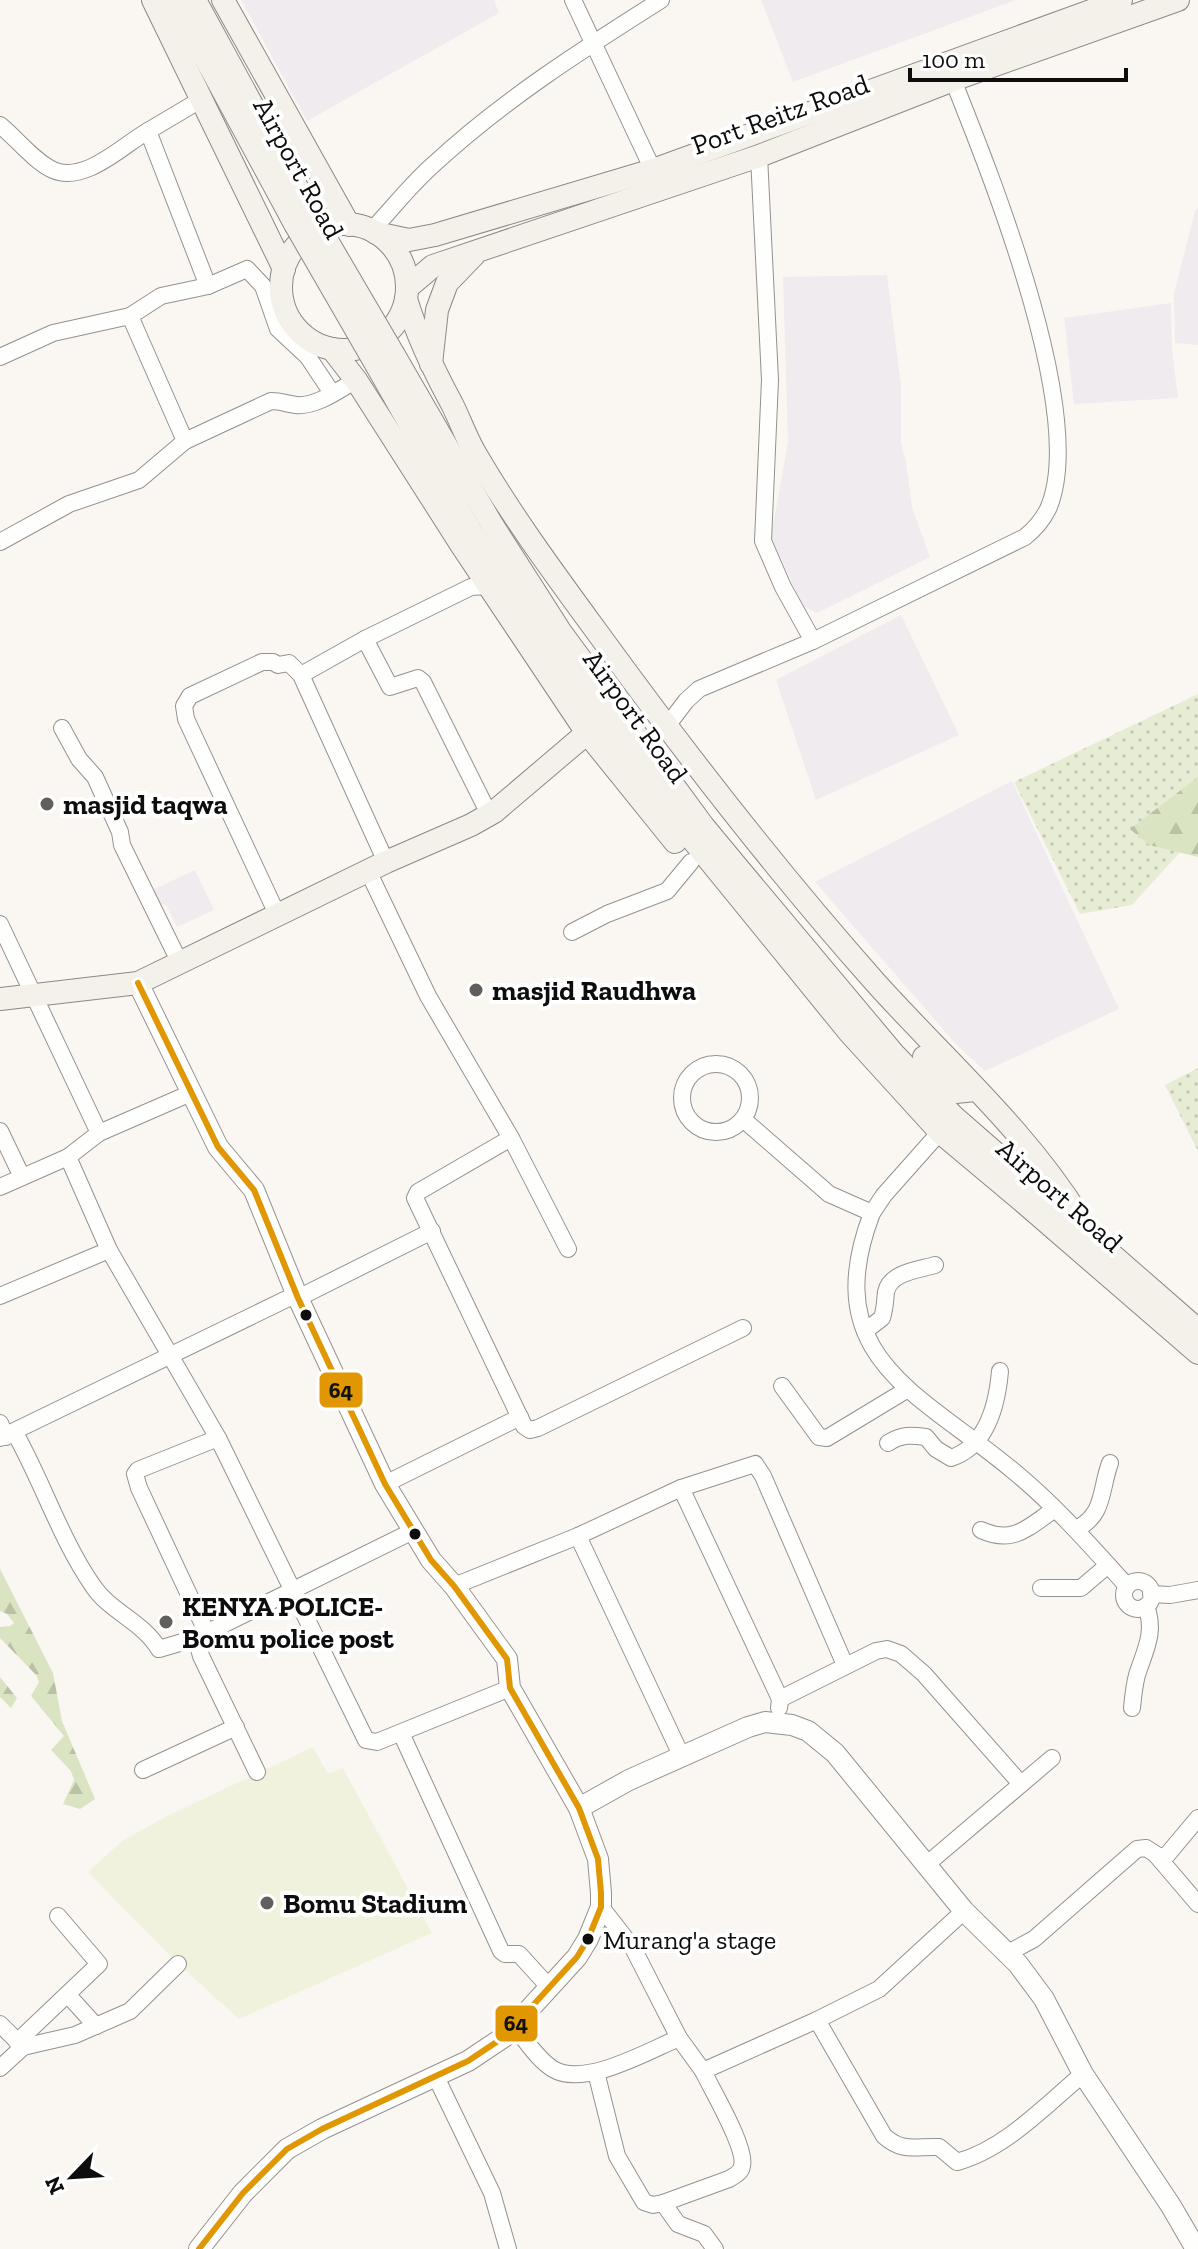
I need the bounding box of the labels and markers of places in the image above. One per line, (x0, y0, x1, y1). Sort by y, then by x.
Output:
place label: masjid taqwa (63, 788, 228, 821)
marker: masjid taqwa (38, 795, 56, 813)
place label: masjid Raudhwa (492, 974, 696, 1007)
marker: masjid Raudhwa (467, 981, 485, 999)
unlabelled marker (298, 1307, 314, 1323)
unlabelled marker (407, 1526, 423, 1542)
place label: KENYA POLICE- Bomu police post (182, 1590, 395, 1655)
marker: KENYA POLICE- Bomu police post (157, 1613, 175, 1631)
place label: Bomu Stadium (283, 1887, 468, 1920)
marker: Bomu Stadium (258, 1894, 276, 1912)
place label: Murang'a stage (603, 1924, 776, 1956)
marker: Murang'a stage (580, 1931, 596, 1947)

